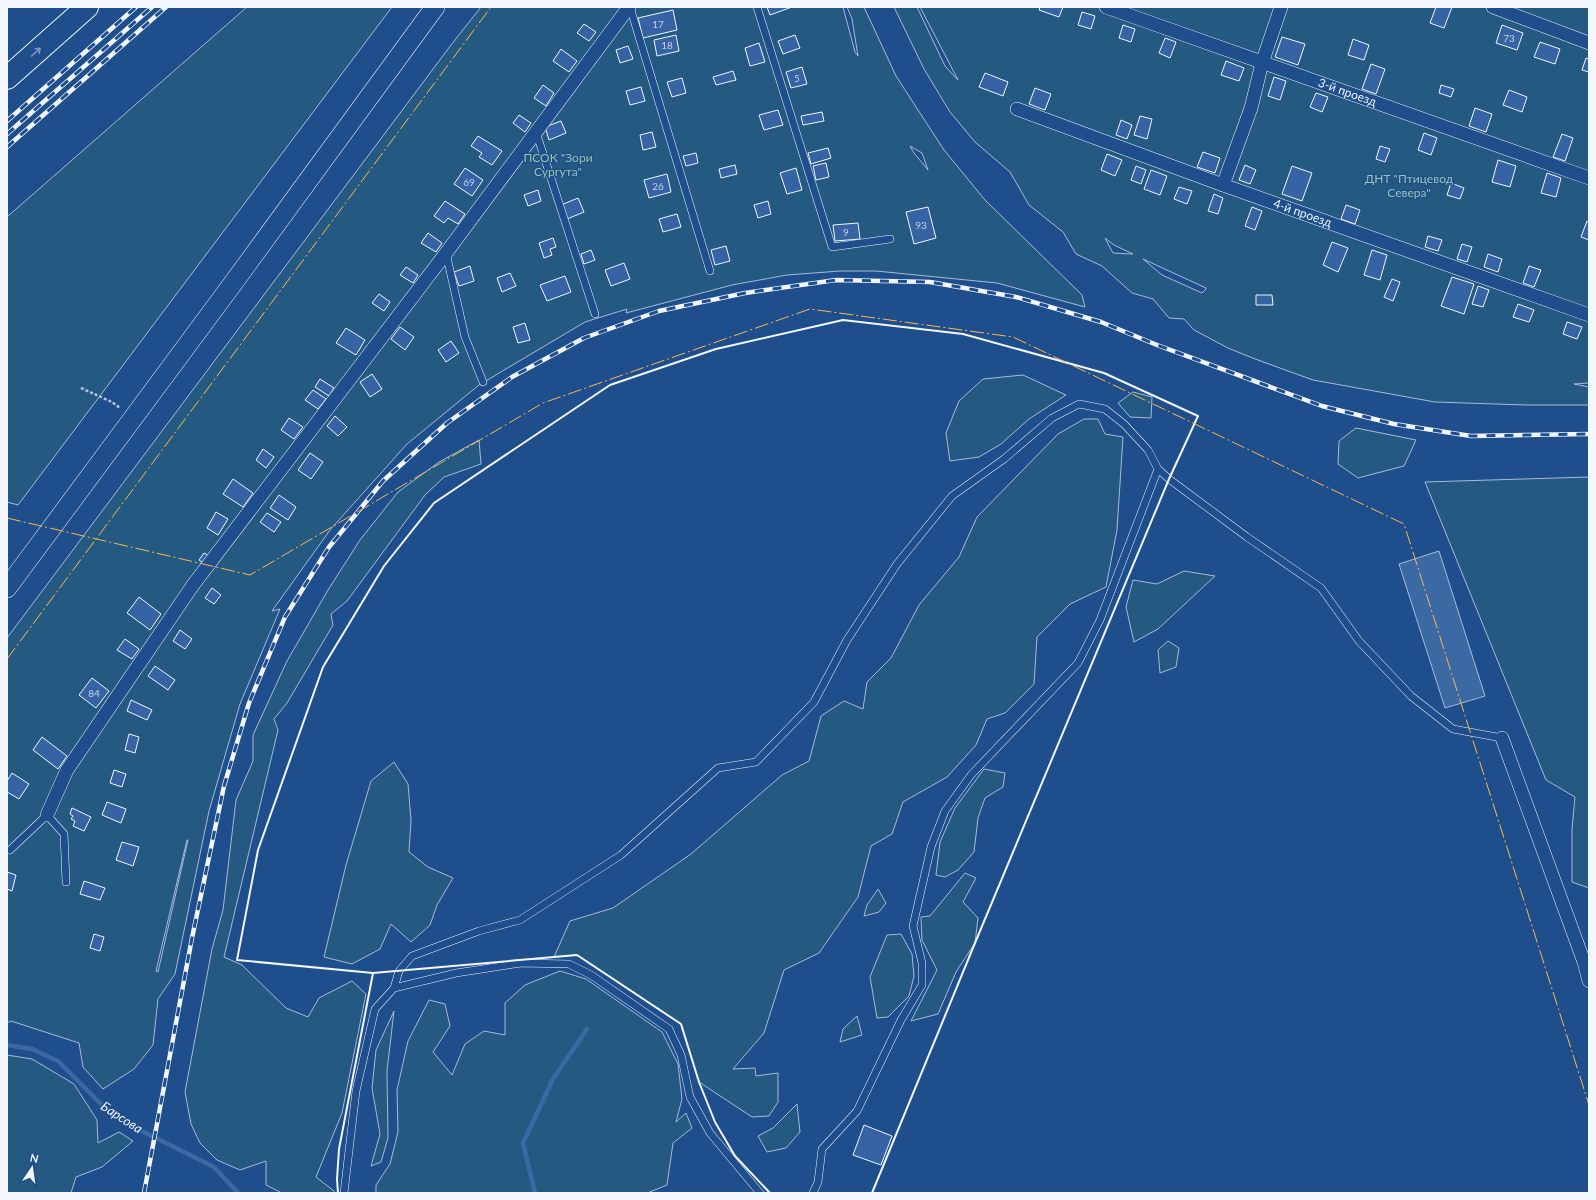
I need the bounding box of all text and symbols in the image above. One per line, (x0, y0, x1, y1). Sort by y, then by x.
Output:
house number: 17 (652, 18, 664, 30)
house number: 73 (1503, 32, 1515, 44)
house number: 18 (661, 39, 673, 51)
one-way arrow (31, 47, 41, 57)
house number: 5 (794, 72, 800, 84)
street label: 3-й проезд (1316, 75, 1379, 109)
park label: ПСОК "Зори Сургута" (523, 150, 593, 179)
park label: ДНТ "Птицевод Севера" (1365, 171, 1454, 200)
house number: 69 (463, 176, 475, 188)
house number: 26 (652, 180, 664, 192)
street label: 4-й проезд (1272, 196, 1334, 230)
house number: 93 (915, 219, 927, 231)
house number: 9 (843, 226, 849, 238)
house number: 84 (88, 687, 100, 699)
water label: Барсова (98, 1098, 146, 1137)
north arrow (12, 1148, 52, 1188)
text: N (29, 1150, 40, 1165)

